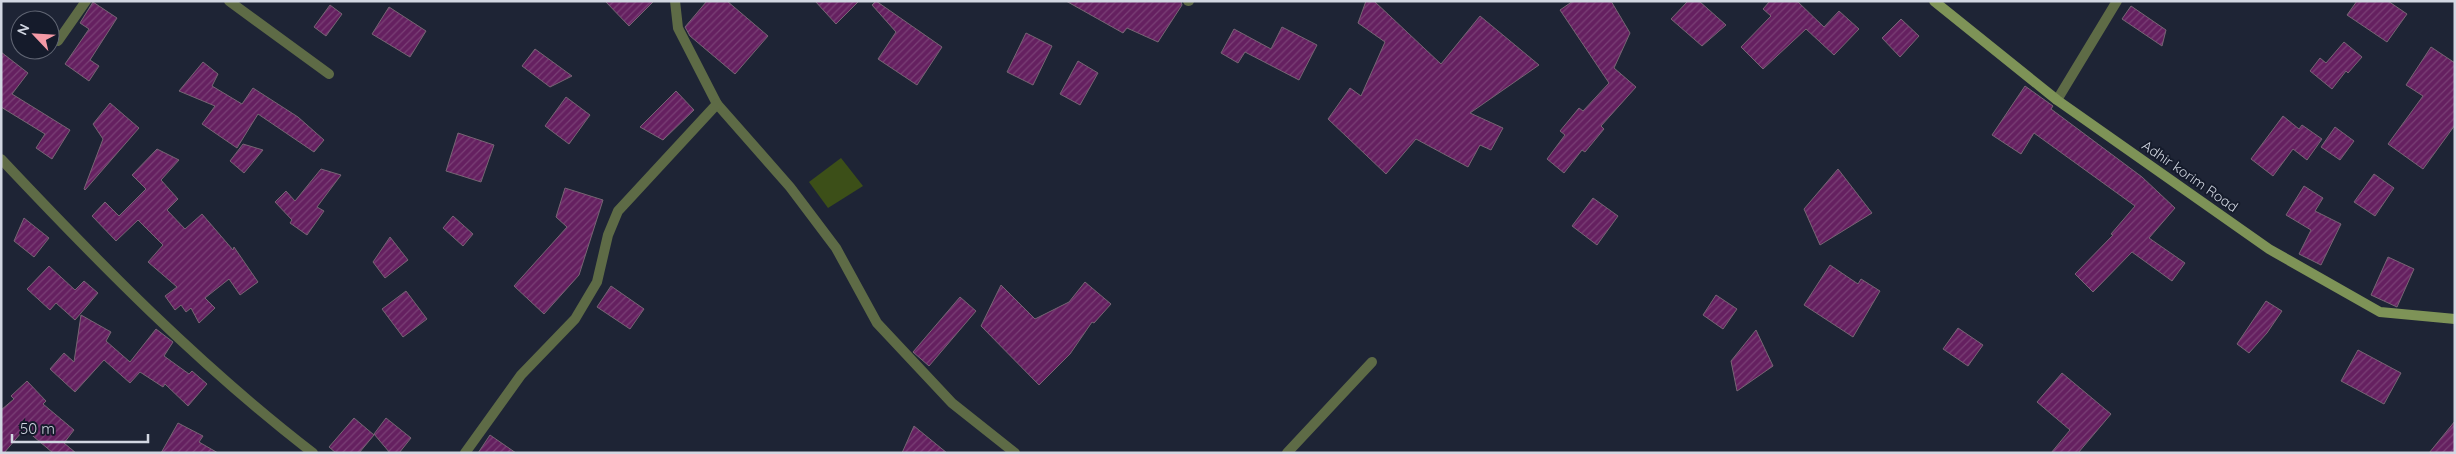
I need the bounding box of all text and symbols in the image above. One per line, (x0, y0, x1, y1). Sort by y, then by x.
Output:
north arrow (10, 10, 60, 60)
text: N (13, 21, 34, 38)
street label: Adhir korim Road (2139, 136, 2241, 216)
scale bar (12, 412, 149, 444)
text: 50 m (20, 419, 55, 438)

